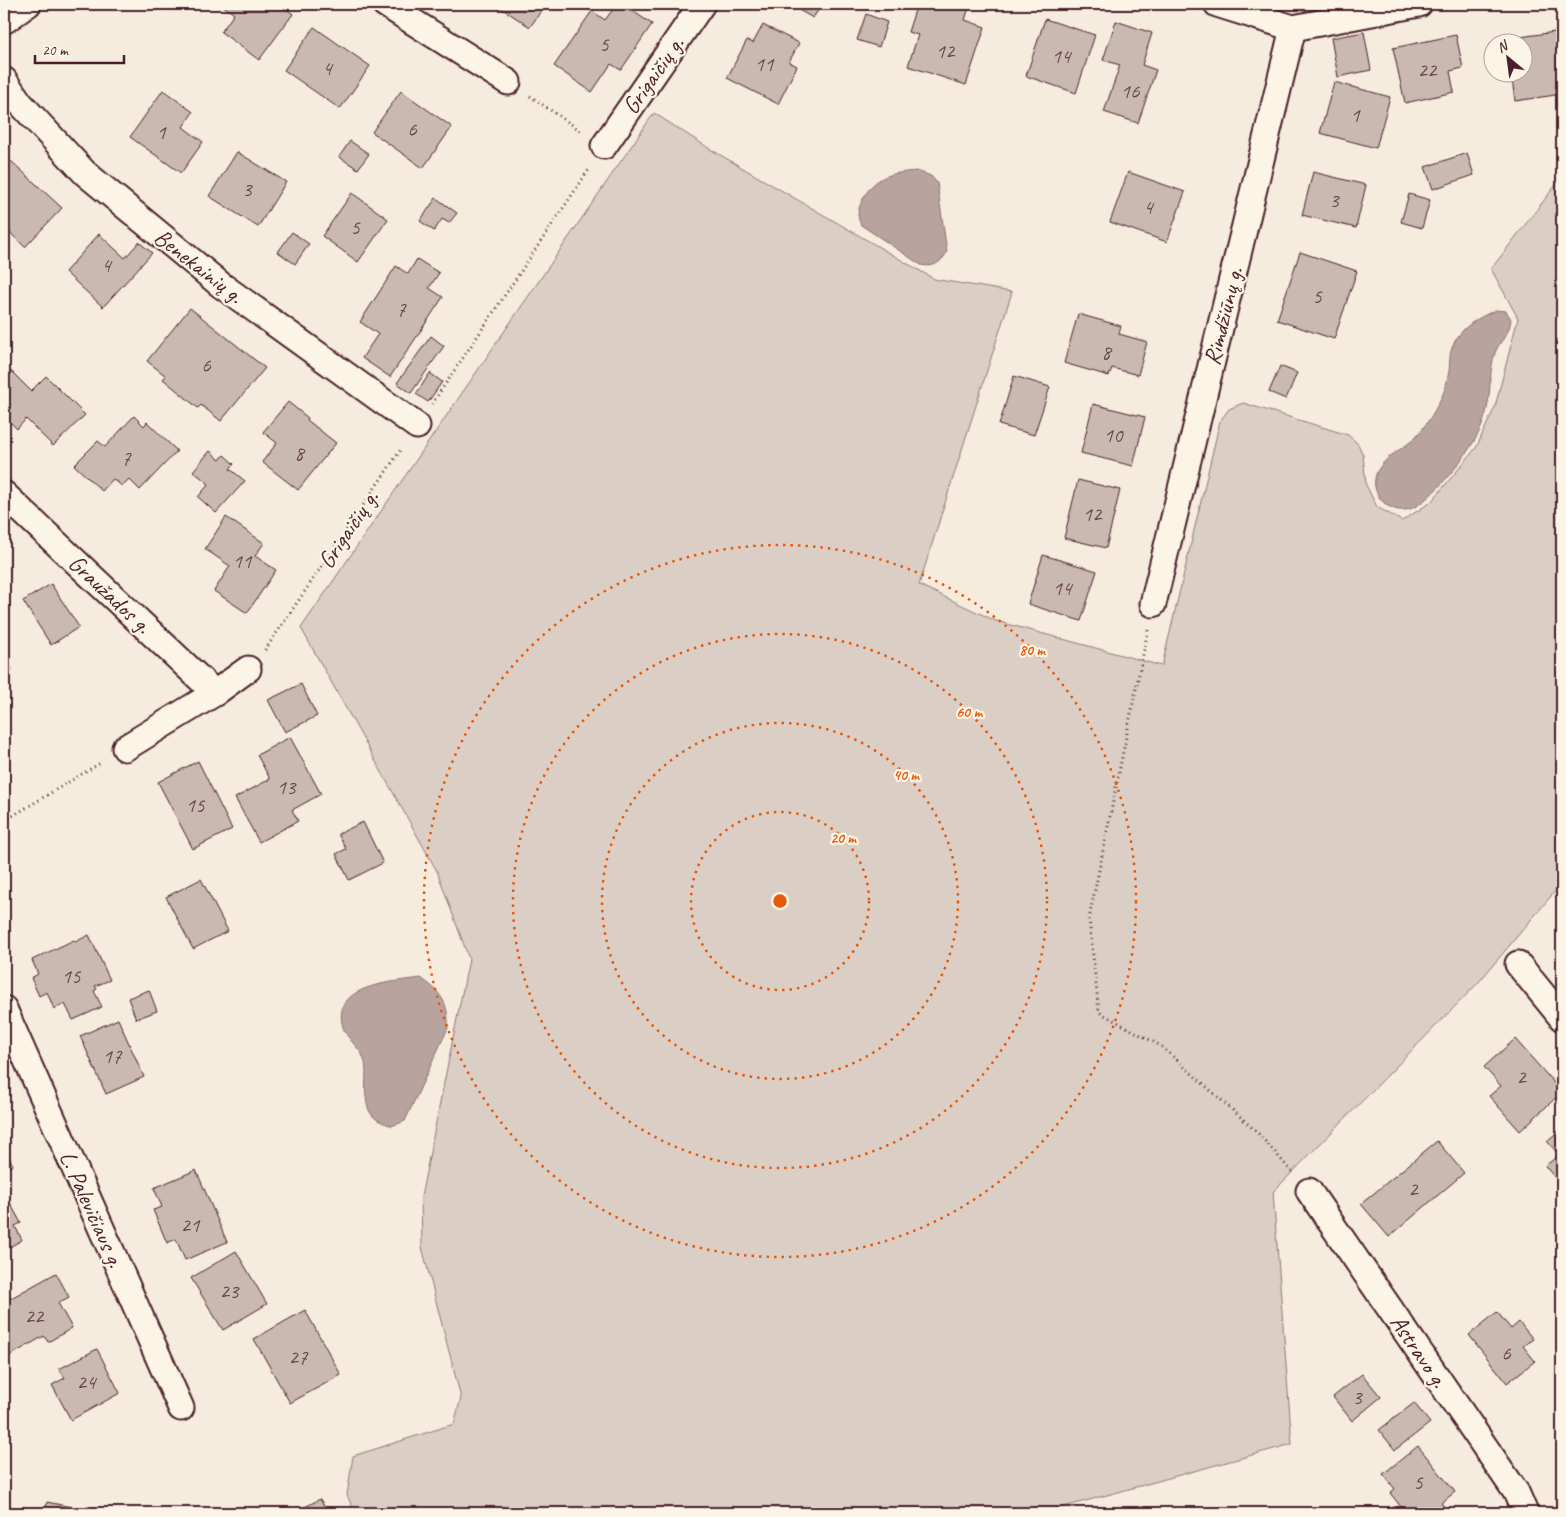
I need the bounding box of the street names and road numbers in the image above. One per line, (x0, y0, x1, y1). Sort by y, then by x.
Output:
street label: Grigaičių g. (615, 30, 691, 120)
street label: Benekainių g. (148, 222, 250, 310)
street label: Rimdžiūnų g. (1196, 264, 1250, 368)
street label: Grigaičių g. (311, 484, 385, 574)
street label: Graužados g. (62, 548, 158, 640)
street label: L. Palevičiaus g. (53, 1146, 131, 1272)
street label: Astravo g. (1384, 1309, 1455, 1394)

